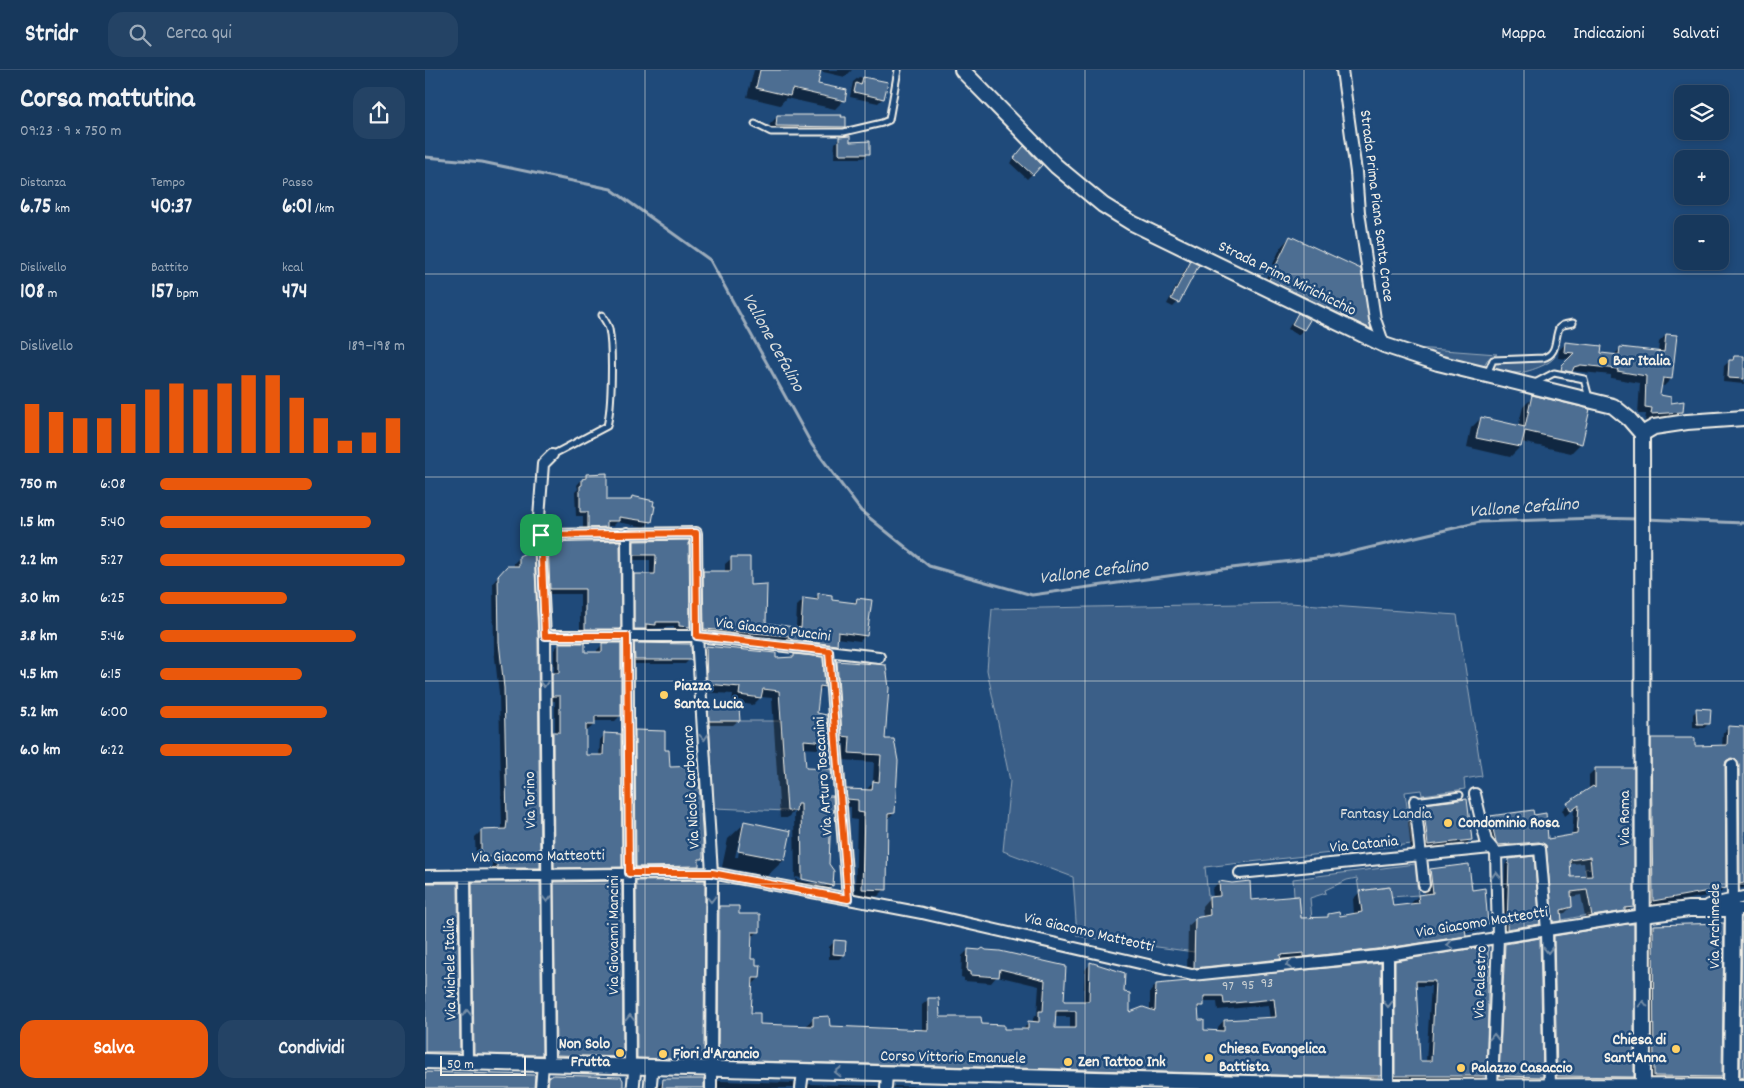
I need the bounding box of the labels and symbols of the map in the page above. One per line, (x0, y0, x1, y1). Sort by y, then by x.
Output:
street label: Strada Prima Piana Santa Croce (1353, 109, 1399, 303)
street label: Strada Prima Mirichicchio (1214, 235, 1360, 323)
water label: Vallone Cefalino (735, 289, 810, 398)
place label: Bar Italia (1613, 350, 1672, 373)
marker: Bar Italia (1597, 355, 1609, 367)
water label: Vallone Cefalino (1468, 493, 1580, 525)
pin (520, 514, 562, 556)
water label: Vallone Cefalino (1038, 554, 1151, 592)
street label: Via Giacomo Puccini (714, 612, 832, 648)
place label: Piazza Santa Lucia (674, 675, 745, 716)
one-way arrow (539, 681, 549, 689)
marker: Piazza Santa Lucia (658, 689, 670, 701)
street label: Via Arturo Toscanini (808, 716, 840, 836)
street label: Via Nicolò Carbonaro (677, 724, 707, 850)
one-way arrow (699, 733, 710, 741)
street label: Via Torino (519, 771, 543, 829)
street label: Via Roma (1614, 790, 1637, 846)
park label: Fantasy Landia (1340, 803, 1432, 826)
place label: Condominio Rosa (1458, 812, 1561, 835)
marker: Condominio Rosa (1442, 817, 1454, 829)
street label: Via Catania (1329, 830, 1400, 860)
street label: Via Giacomo Matteotti (471, 844, 605, 870)
one-way arrow (1491, 871, 1501, 878)
street label: Via Giovanni Mancini (603, 875, 626, 995)
street label: Via Archimede (1704, 883, 1727, 969)
one-way arrow (706, 895, 717, 903)
one-way arrow (542, 896, 552, 904)
street label: Via Giacomo Matteotti (1414, 901, 1550, 945)
street label: Via Giacomo Matteotti (1022, 907, 1157, 959)
street label: Via Michele Italia (439, 917, 463, 1020)
one-way arrow (1446, 940, 1454, 950)
street label: Via Palestro (1468, 945, 1494, 1019)
one-way arrow (1543, 946, 1553, 954)
one-way arrow (1285, 959, 1293, 970)
house number: 93 (1261, 974, 1273, 994)
house number: 95 (1242, 976, 1254, 996)
house number: 97 (1222, 977, 1234, 997)
one-way arrow (1383, 1000, 1393, 1008)
one-way arrow (1638, 1000, 1648, 1008)
one-way arrow (461, 1009, 472, 1017)
one-way arrow (625, 1014, 635, 1022)
place label: Chiesa di Sant'Anna (1604, 1029, 1667, 1070)
place label: Non Solo Frutta (559, 1033, 611, 1074)
one-way arrow (1489, 1033, 1499, 1041)
place label: Chiesa Evangelica Battista (1219, 1038, 1327, 1079)
place label: Fiori d'Arancio (673, 1043, 759, 1066)
marker: Chiesa di Sant'Anna (1670, 1043, 1682, 1055)
street label: Corso Vittorio Emanuele (880, 1045, 1026, 1071)
marker: Non Solo Frutta (614, 1047, 626, 1059)
marker: Fiori d'Arancio (657, 1048, 669, 1060)
place label: Zen Tattoo Ink (1078, 1051, 1166, 1074)
marker: Chiesa Evangelica Battista (1203, 1052, 1215, 1064)
scale bar (440, 1053, 526, 1076)
marker: Zen Tattoo Ink (1062, 1056, 1074, 1068)
place label: Palazzo Casaccio (1471, 1057, 1573, 1080)
marker: Palazzo Casaccio (1455, 1062, 1467, 1074)
one-way arrow (833, 1067, 841, 1078)

